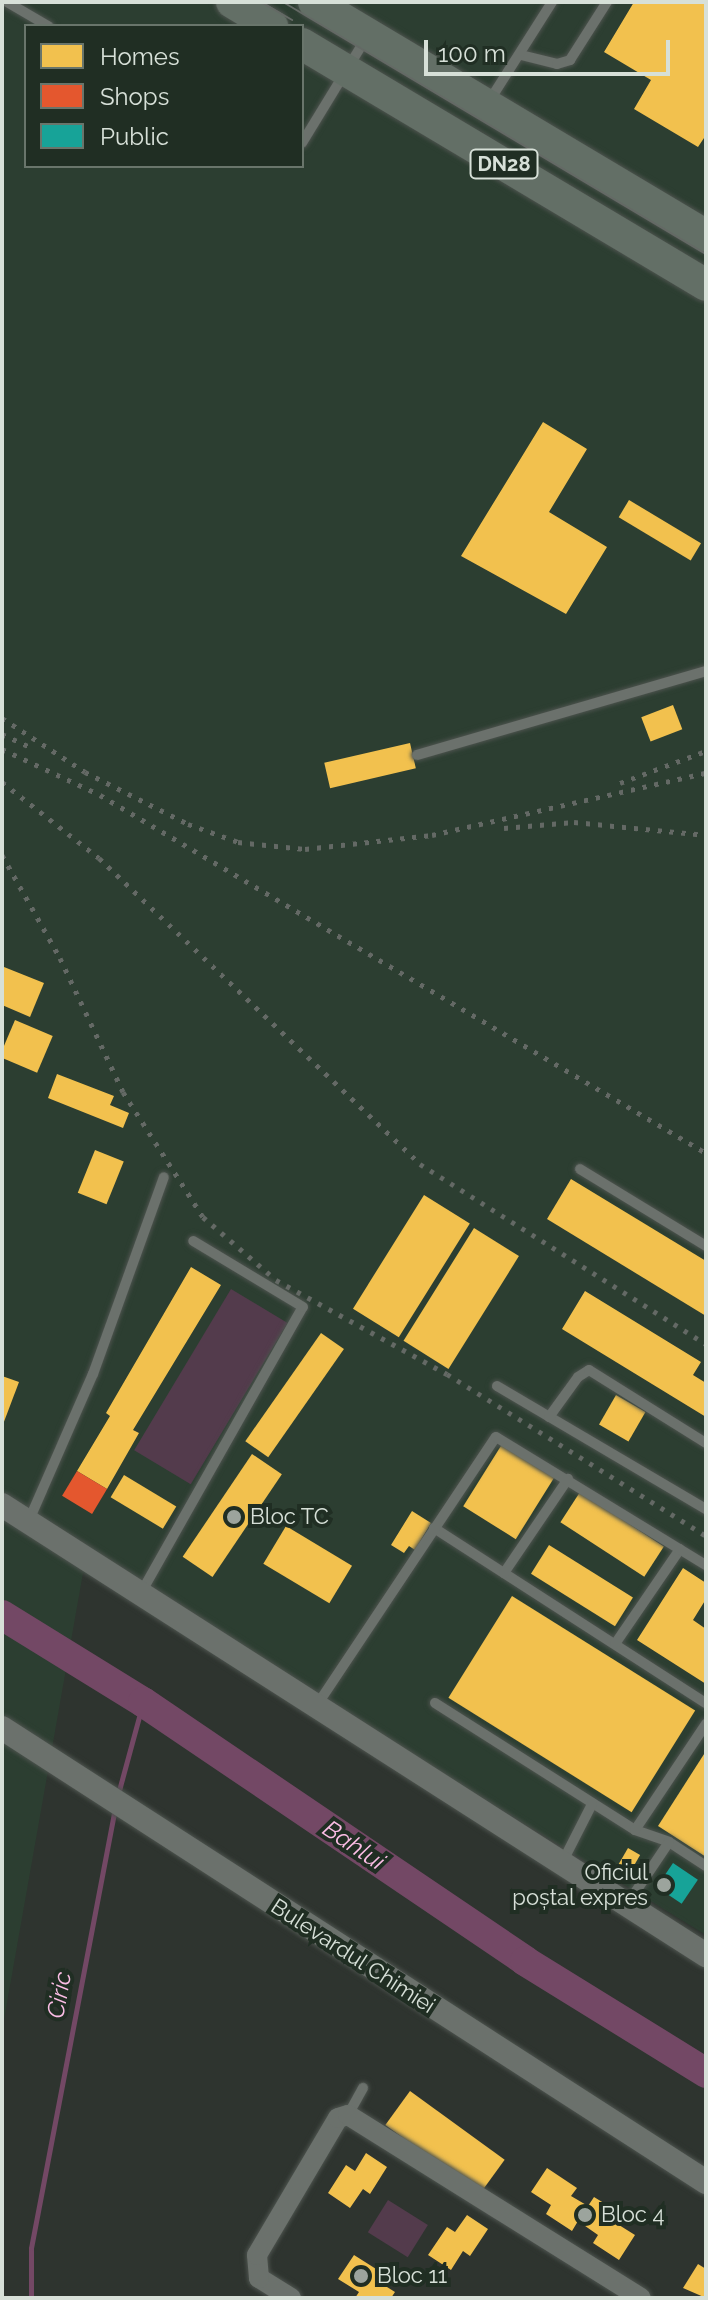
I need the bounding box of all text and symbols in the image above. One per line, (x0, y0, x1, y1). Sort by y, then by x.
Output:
legend (24, 24, 304, 168)
scale bar (428, 24, 674, 74)
text: 100 m (438, 39, 506, 68)
text: Homes (100, 42, 180, 71)
text: Shops (100, 82, 169, 111)
text: Public (100, 122, 169, 151)
road number: DN28 (468, 148, 540, 180)
place label: Bloc TC (250, 1504, 329, 1530)
marker: Bloc TC (225, 1508, 243, 1526)
water label: Bahlui (318, 1814, 390, 1876)
place label: Oficiul poștal expres (512, 1859, 648, 1910)
marker: Oficiul poștal expres (655, 1876, 673, 1894)
street label: Bulevardul Chimiei (266, 1893, 440, 2019)
water label: Ciric (41, 1969, 77, 2021)
place label: Bloc 4 (601, 2202, 664, 2228)
marker: Bloc 4 (576, 2206, 594, 2224)
place label: Bloc 11 (377, 2263, 447, 2289)
marker: Bloc 11 (352, 2267, 370, 2285)

